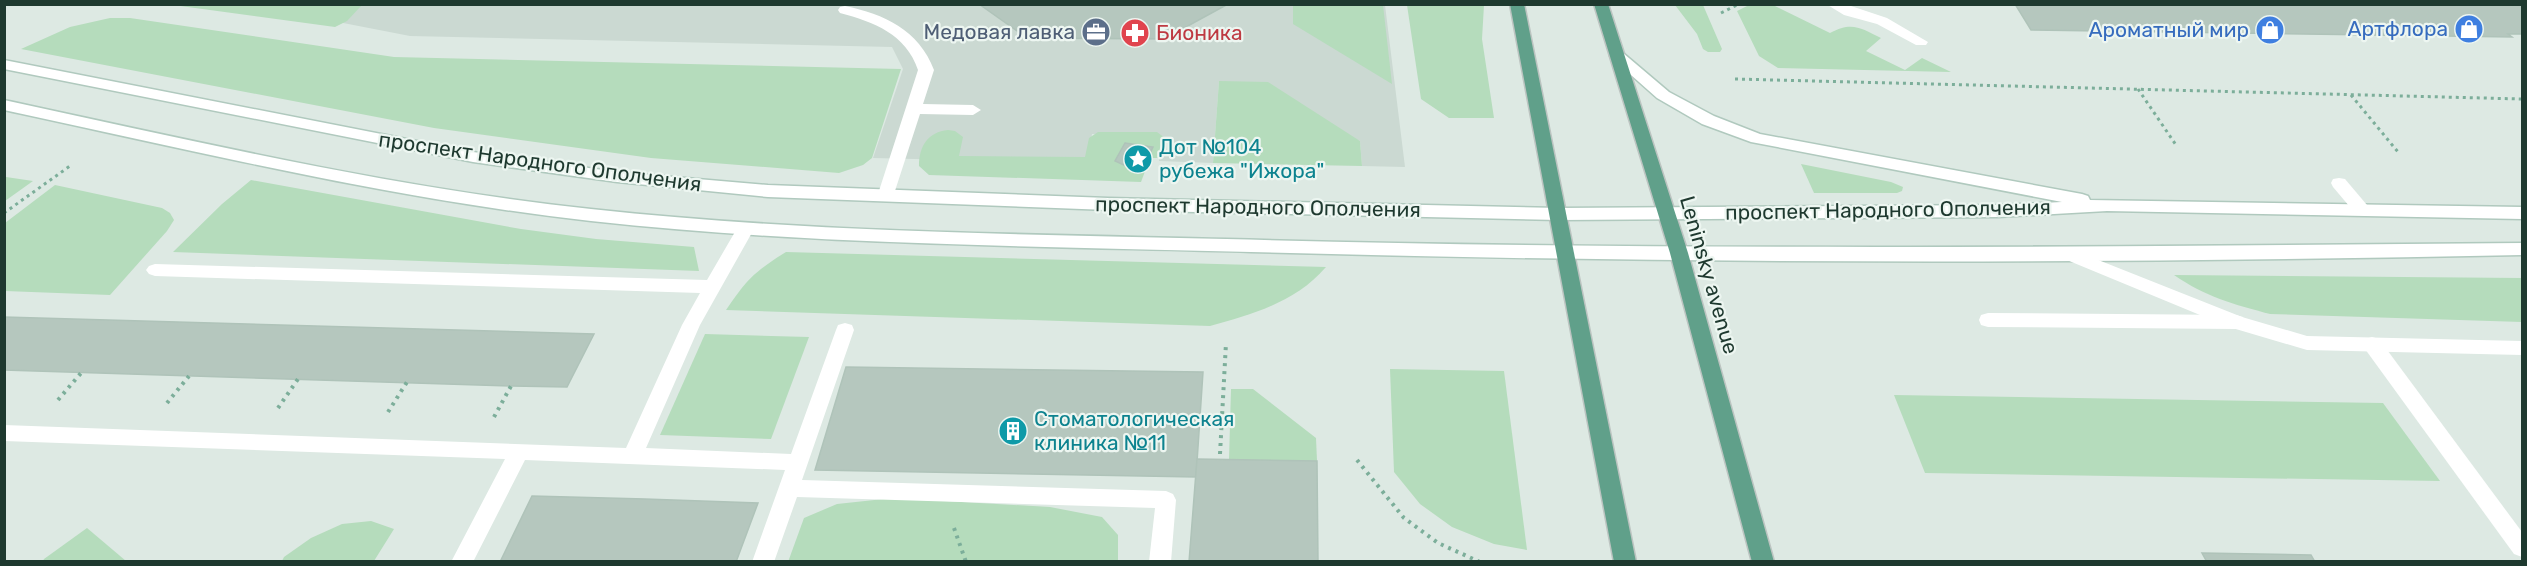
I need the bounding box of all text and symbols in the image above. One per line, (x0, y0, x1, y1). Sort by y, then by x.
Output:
shop icon: Артфлора (2453, 13, 2485, 45)
shop icon: Ароматный мир (2254, 14, 2286, 46)
office icon: Медовая лавка (1080, 16, 1112, 48)
place label: Артфлора (2347, 16, 2448, 41)
pharmacy icon: Бионика (1119, 17, 1151, 49)
place label: Ароматный мир (2088, 17, 2249, 42)
place label: Медовая лавка (924, 19, 1075, 44)
place label: Бионика (1156, 20, 1243, 45)
street label: проспект Народного Ополчения (377, 126, 703, 197)
place label: Дот №104 рубежа "Ижора" (1159, 134, 1324, 183)
place icon: Дот №104 рубежа "Ижора" (1122, 143, 1154, 175)
street label: проспект Народного Ополчения (1095, 191, 1421, 222)
street label: Leninsky avenue (1675, 193, 1744, 357)
street label: проспект Народного Ополчения (1725, 194, 2051, 225)
place label: Стоматологическая клиника №11 (1034, 406, 1235, 455)
building icon: Стоматологическая клиника №11 (997, 415, 1029, 447)

